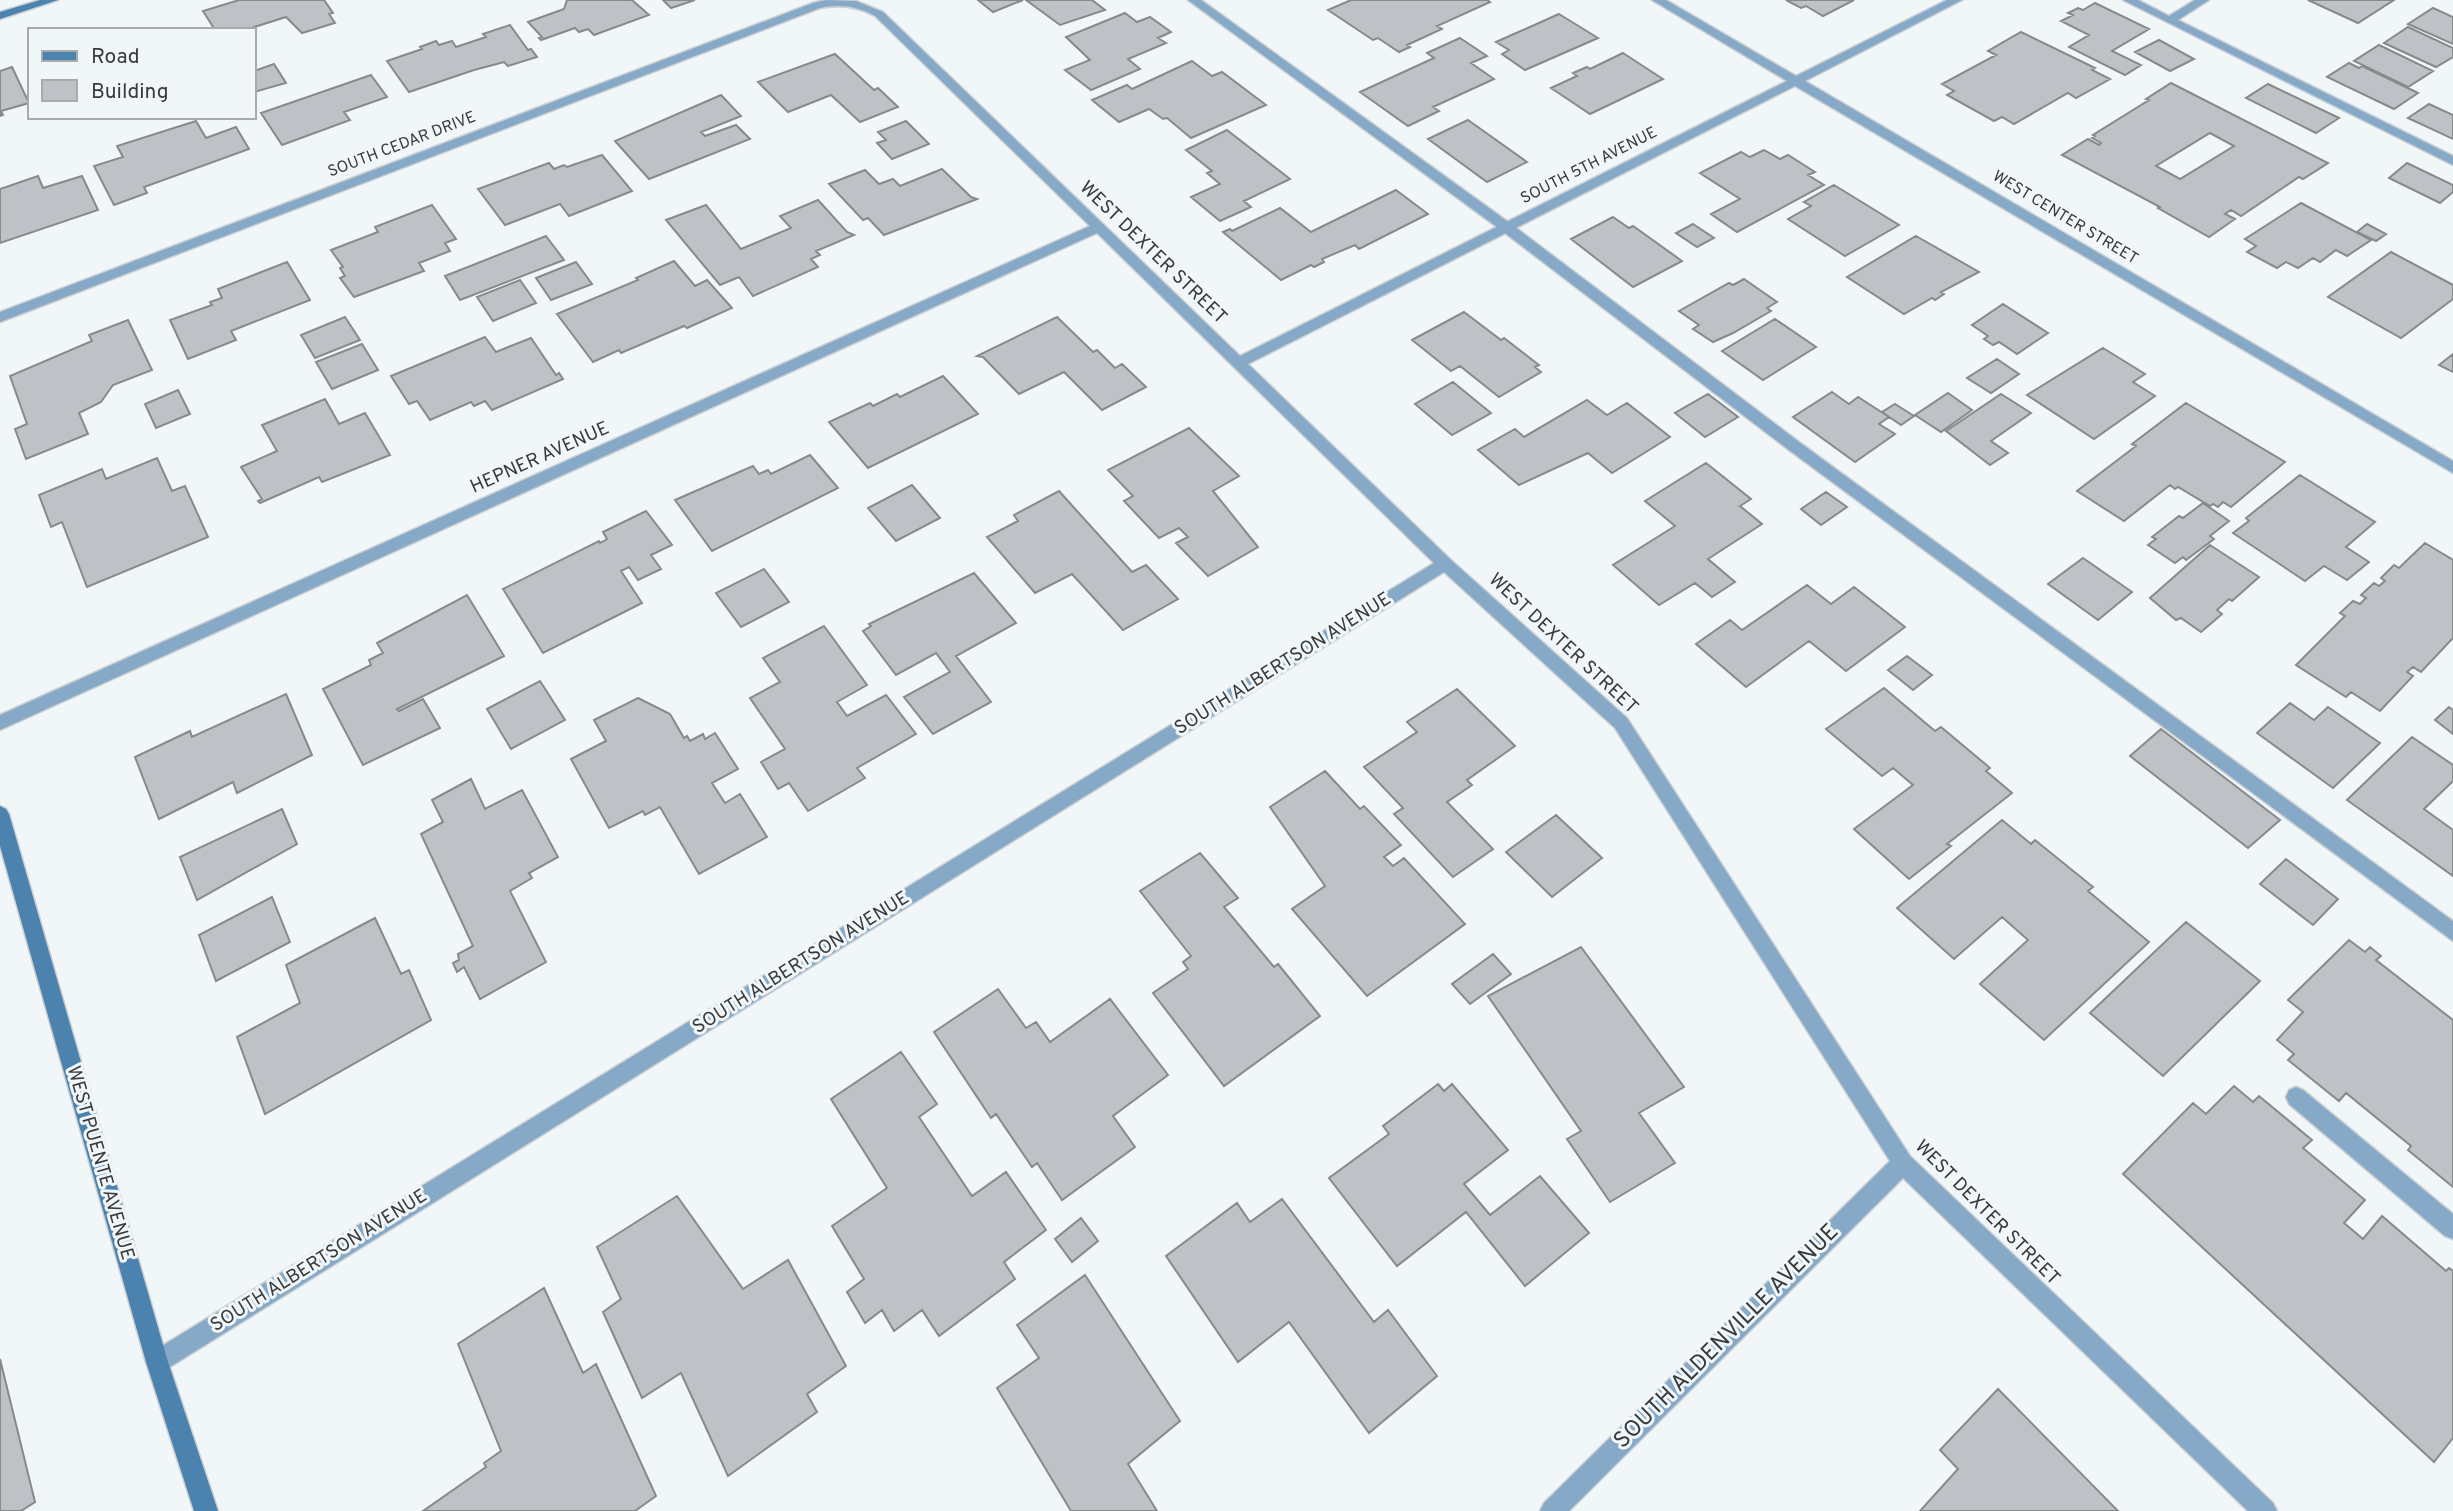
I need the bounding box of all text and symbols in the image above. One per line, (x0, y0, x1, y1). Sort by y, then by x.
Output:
legend (28, 28, 256, 119)
text: Road (91, 44, 140, 71)
text: Building (91, 79, 169, 106)
street label: SOUTH CEDAR DRIVE (325, 108, 479, 182)
street label: SOUTH 5TH AVENUE (1517, 123, 1661, 209)
street label: WEST CENTER STREET (1989, 167, 2141, 269)
street label: WEST DEXTER STREET (1074, 176, 1232, 330)
street label: HEPNER AVENUE (467, 417, 613, 499)
street label: WEST DEXTER STREET (1483, 568, 1643, 720)
street label: SOUTH ALBERTSON AVENUE (1170, 587, 1396, 741)
street label: SOUTH ALBERTSON AVENUE (688, 886, 914, 1040)
street label: WEST PUENTE AVENUE (61, 1063, 139, 1263)
street label: WEST DEXTER STREET (1909, 1135, 2065, 1291)
street label: SOUTH ALBERTSON AVENUE (206, 1184, 432, 1338)
street label: SOUTH ALDENVILLE AVENUE (1608, 1218, 1846, 1456)

